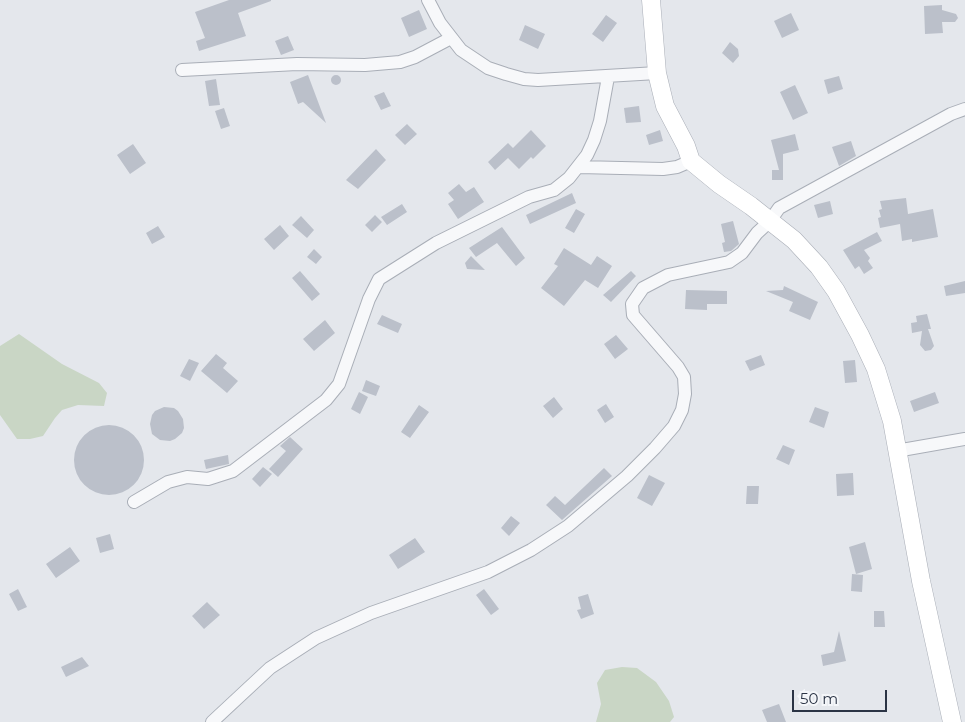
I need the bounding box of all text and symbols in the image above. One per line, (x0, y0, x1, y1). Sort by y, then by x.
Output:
scale bar (795, 680, 890, 712)
text: 50 m (800, 689, 838, 708)

